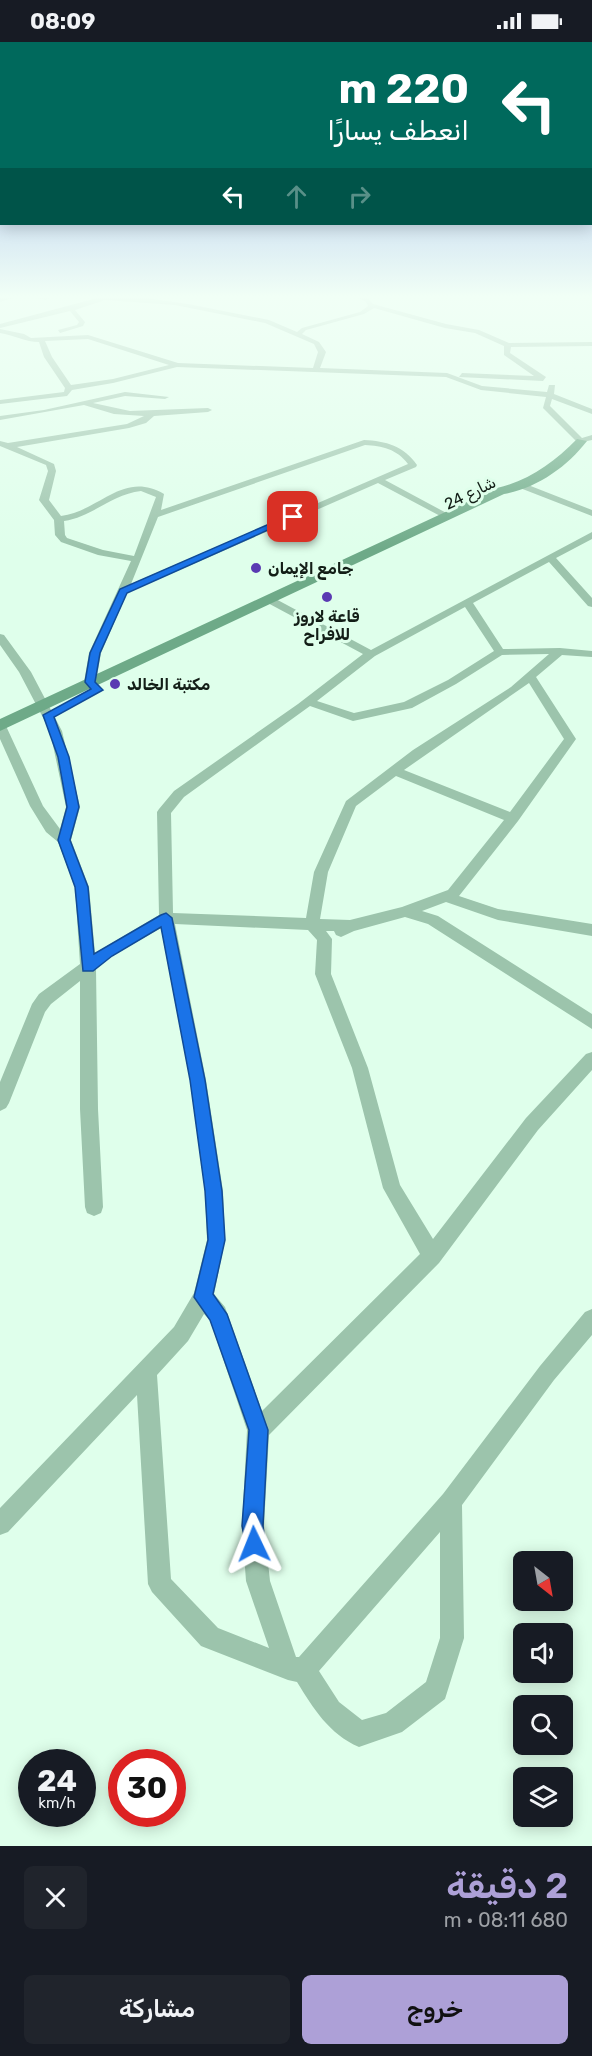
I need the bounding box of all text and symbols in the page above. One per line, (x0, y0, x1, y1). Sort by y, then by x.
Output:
text: 08:09 (30, 8, 95, 35)
text: 220 m (338, 64, 469, 114)
icon: left (490, 66, 568, 144)
text: انعطف يسارًا (327, 115, 469, 147)
icon: left (217, 180, 250, 213)
icon: ahead (280, 180, 313, 213)
icon: right (343, 180, 376, 213)
street label: شارع 24 (441, 472, 500, 515)
pin (267, 491, 318, 542)
icon: arrive (276, 500, 309, 533)
place label: جامع الإيمان (268, 559, 354, 580)
marker: جامع الإيمان (249, 561, 263, 575)
marker: قاعة لاروز للافراح (320, 590, 334, 604)
place label: قاعة لاروز للافراح (293, 607, 360, 646)
place label: مكتبة الخالد (127, 675, 210, 694)
marker: مكتبة الخالد (108, 677, 122, 691)
position arrow (222, 1512, 286, 1576)
north arrow (513, 1551, 573, 1611)
map controls (513, 1551, 573, 1827)
button: sound (513, 1623, 573, 1683)
button: search (513, 1695, 573, 1755)
speed limit sign: 30 (108, 1749, 186, 1827)
text: 24 (37, 1763, 77, 1799)
button: layers (513, 1767, 573, 1827)
text: km/h (38, 1794, 76, 1812)
text: 2 دقيقة (446, 1864, 568, 1907)
button: close (24, 1866, 87, 1929)
text: 680 m · 08:11 (444, 1908, 568, 1932)
button: مشاركة (24, 1975, 290, 2044)
button: خروج (302, 1975, 568, 2044)

